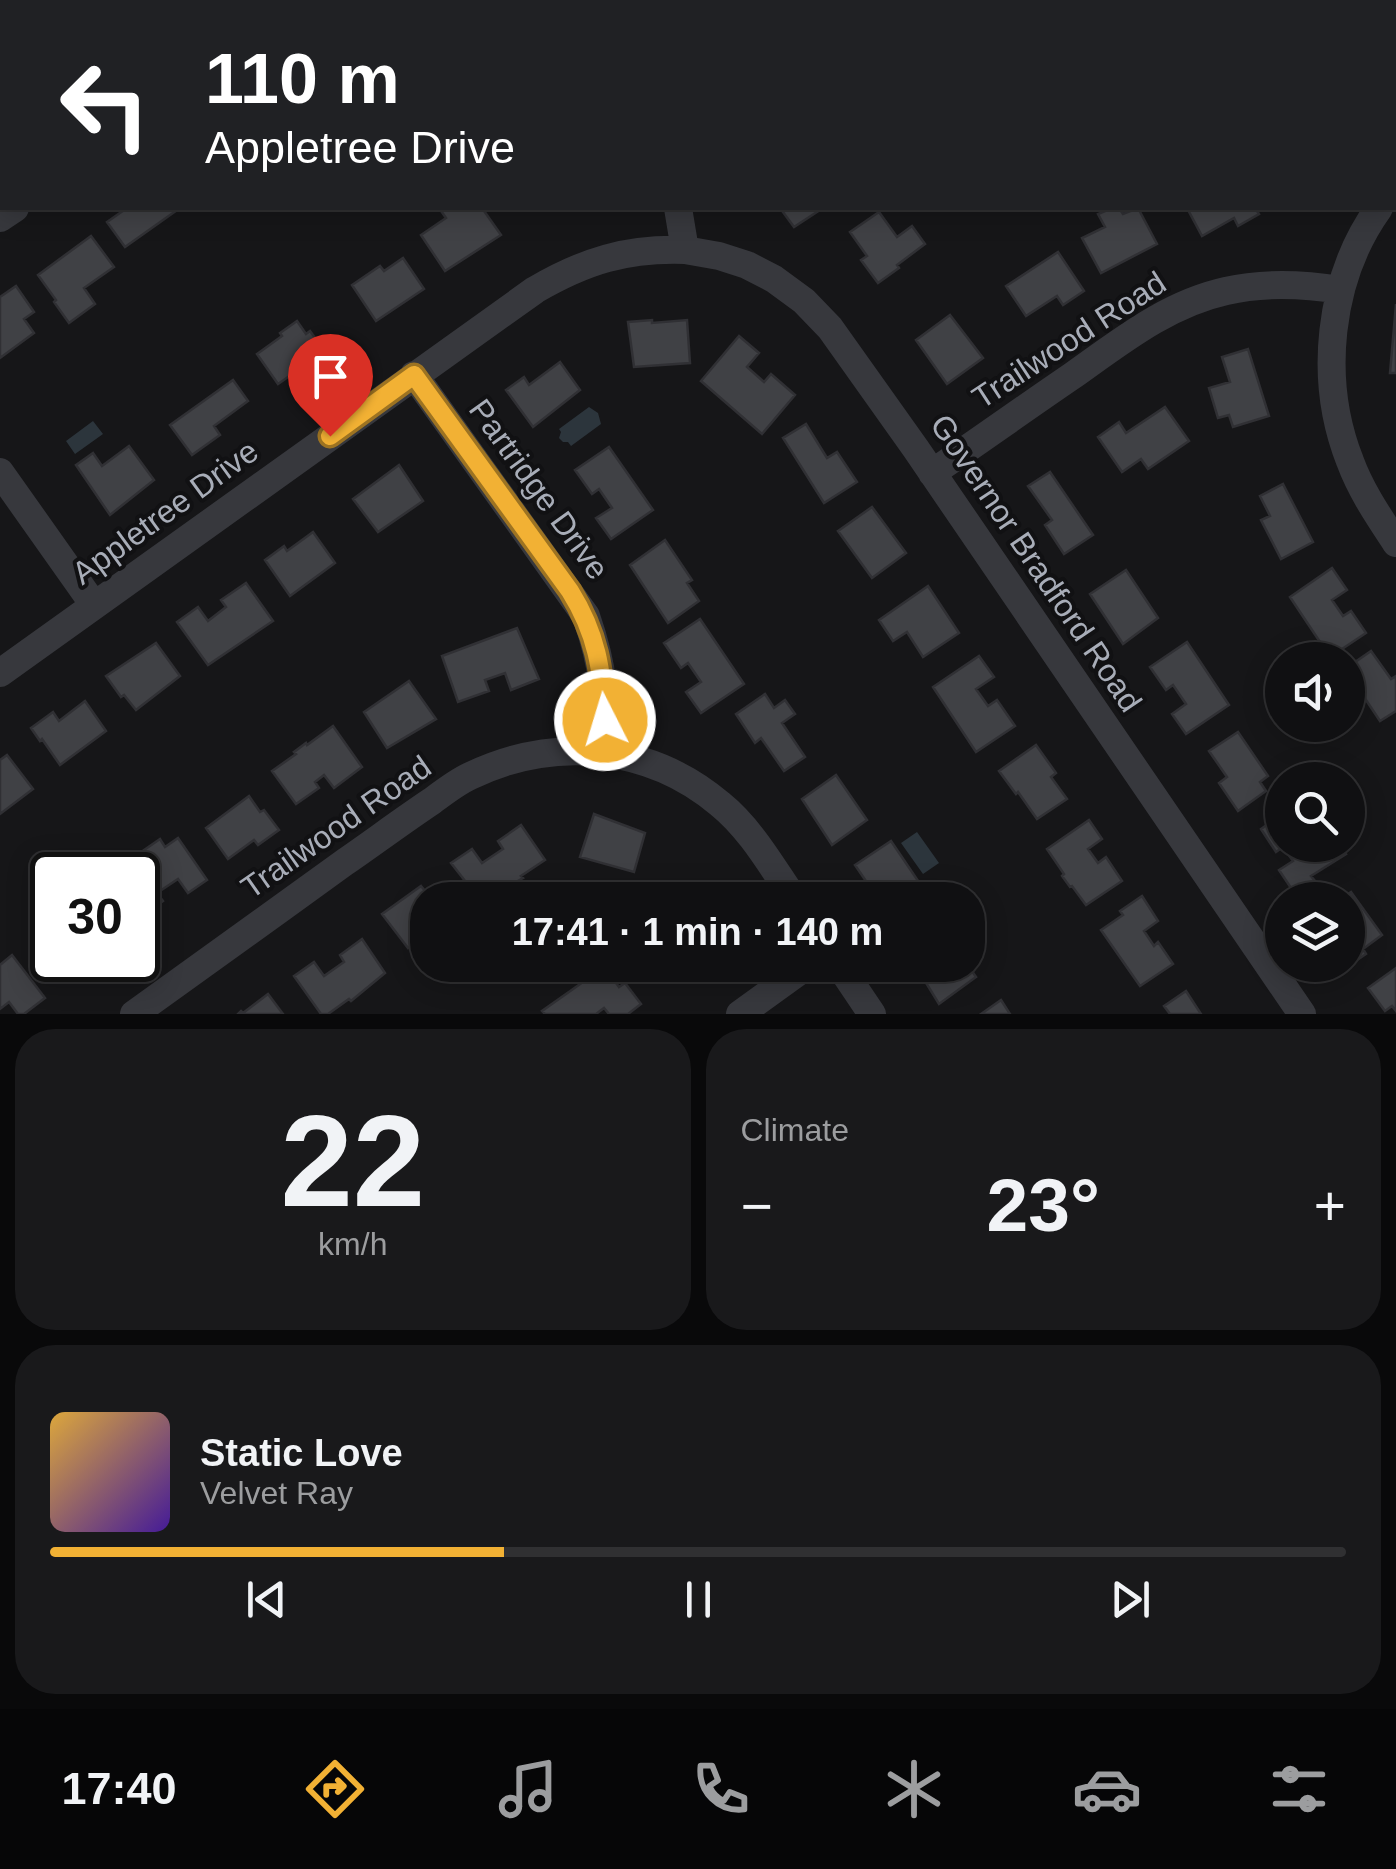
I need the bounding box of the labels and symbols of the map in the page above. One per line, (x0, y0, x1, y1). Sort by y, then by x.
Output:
street label: Trailwood Road (966, 264, 1172, 416)
pin (288, 334, 373, 437)
street label: Partridge Drive (462, 392, 616, 586)
street label: Governor Bradford Road (923, 408, 1149, 718)
street label: Appletree Drive (65, 433, 265, 591)
position arrow (553, 668, 657, 772)
street label: Trailwood Road (234, 748, 438, 906)
speed limit sign: 30 (30, 852, 160, 982)

